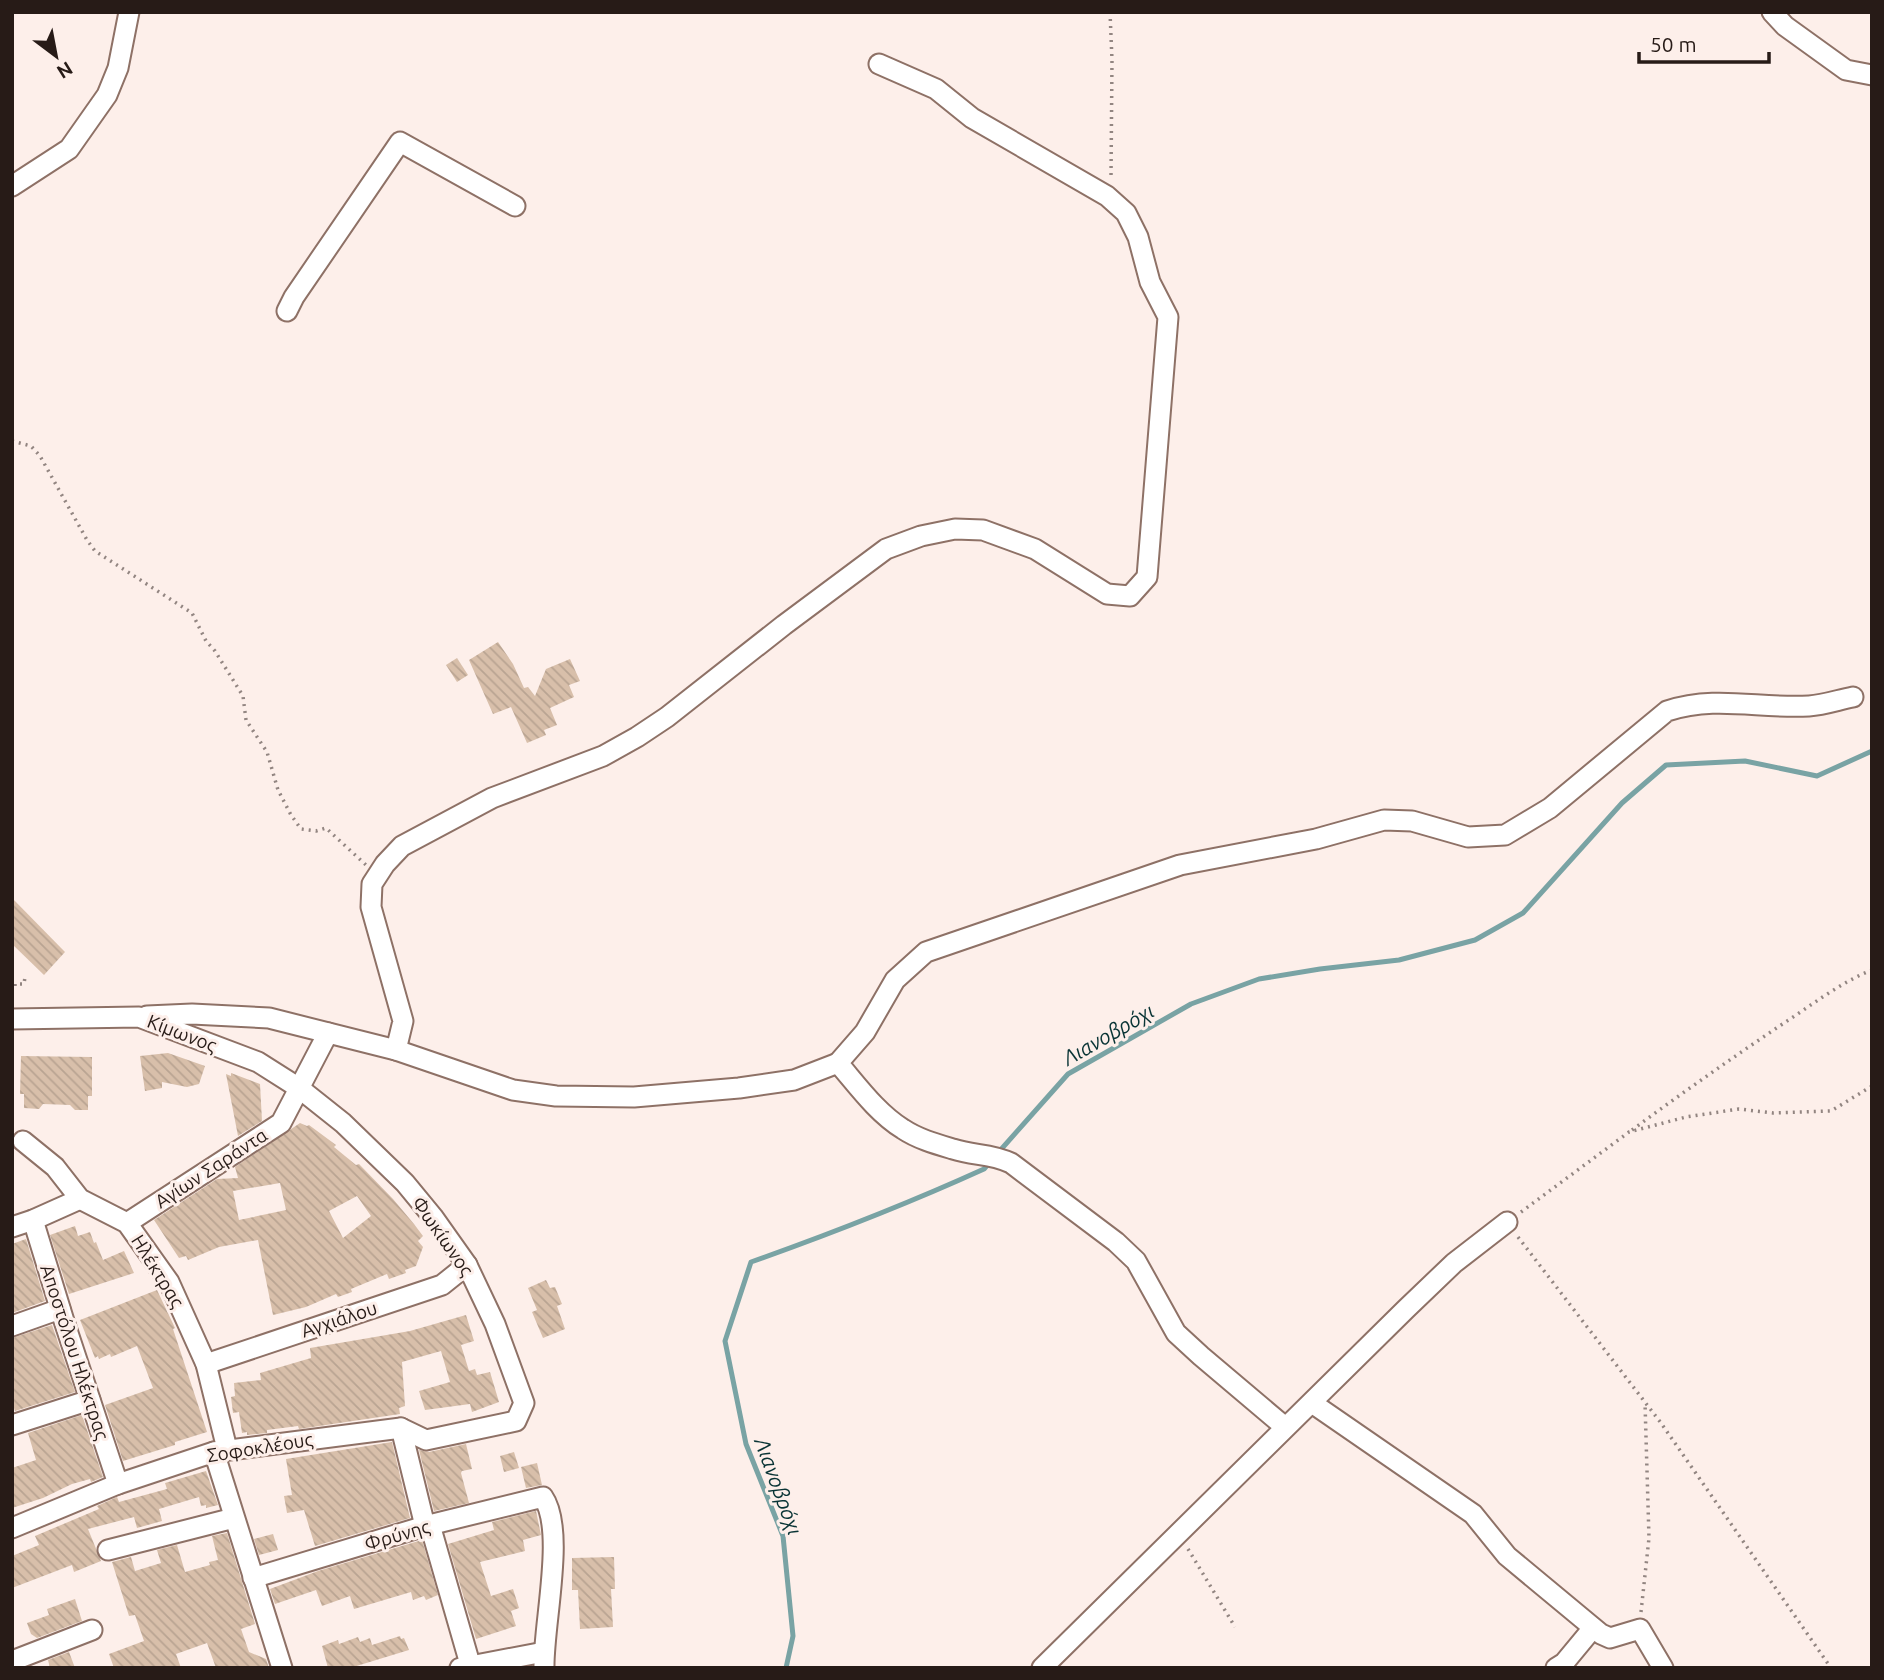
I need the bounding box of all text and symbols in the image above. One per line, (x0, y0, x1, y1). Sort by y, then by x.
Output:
north arrow (21, 21, 91, 91)
scale bar (1639, 21, 1769, 65)
text: 50 m (1650, 32, 1697, 56)
text: N (53, 57, 77, 84)
water label: Λιανοβρόχι (1057, 998, 1158, 1070)
street label: Κίμωνος (144, 1010, 220, 1056)
street label: Αγίων Σαράντα (151, 1124, 271, 1212)
street label: Φωκίωνος (408, 1192, 479, 1280)
street label: Ηλέκτρας (127, 1231, 189, 1312)
street label: Αποστόλου Ηλέκτρας (36, 1262, 114, 1443)
street label: Αγχιάλου (298, 1296, 380, 1342)
street label: Σοφοκλέους (205, 1428, 315, 1466)
water label: Λιανοβρόχι (750, 1433, 808, 1538)
street label: Φρύνης (362, 1515, 433, 1555)

